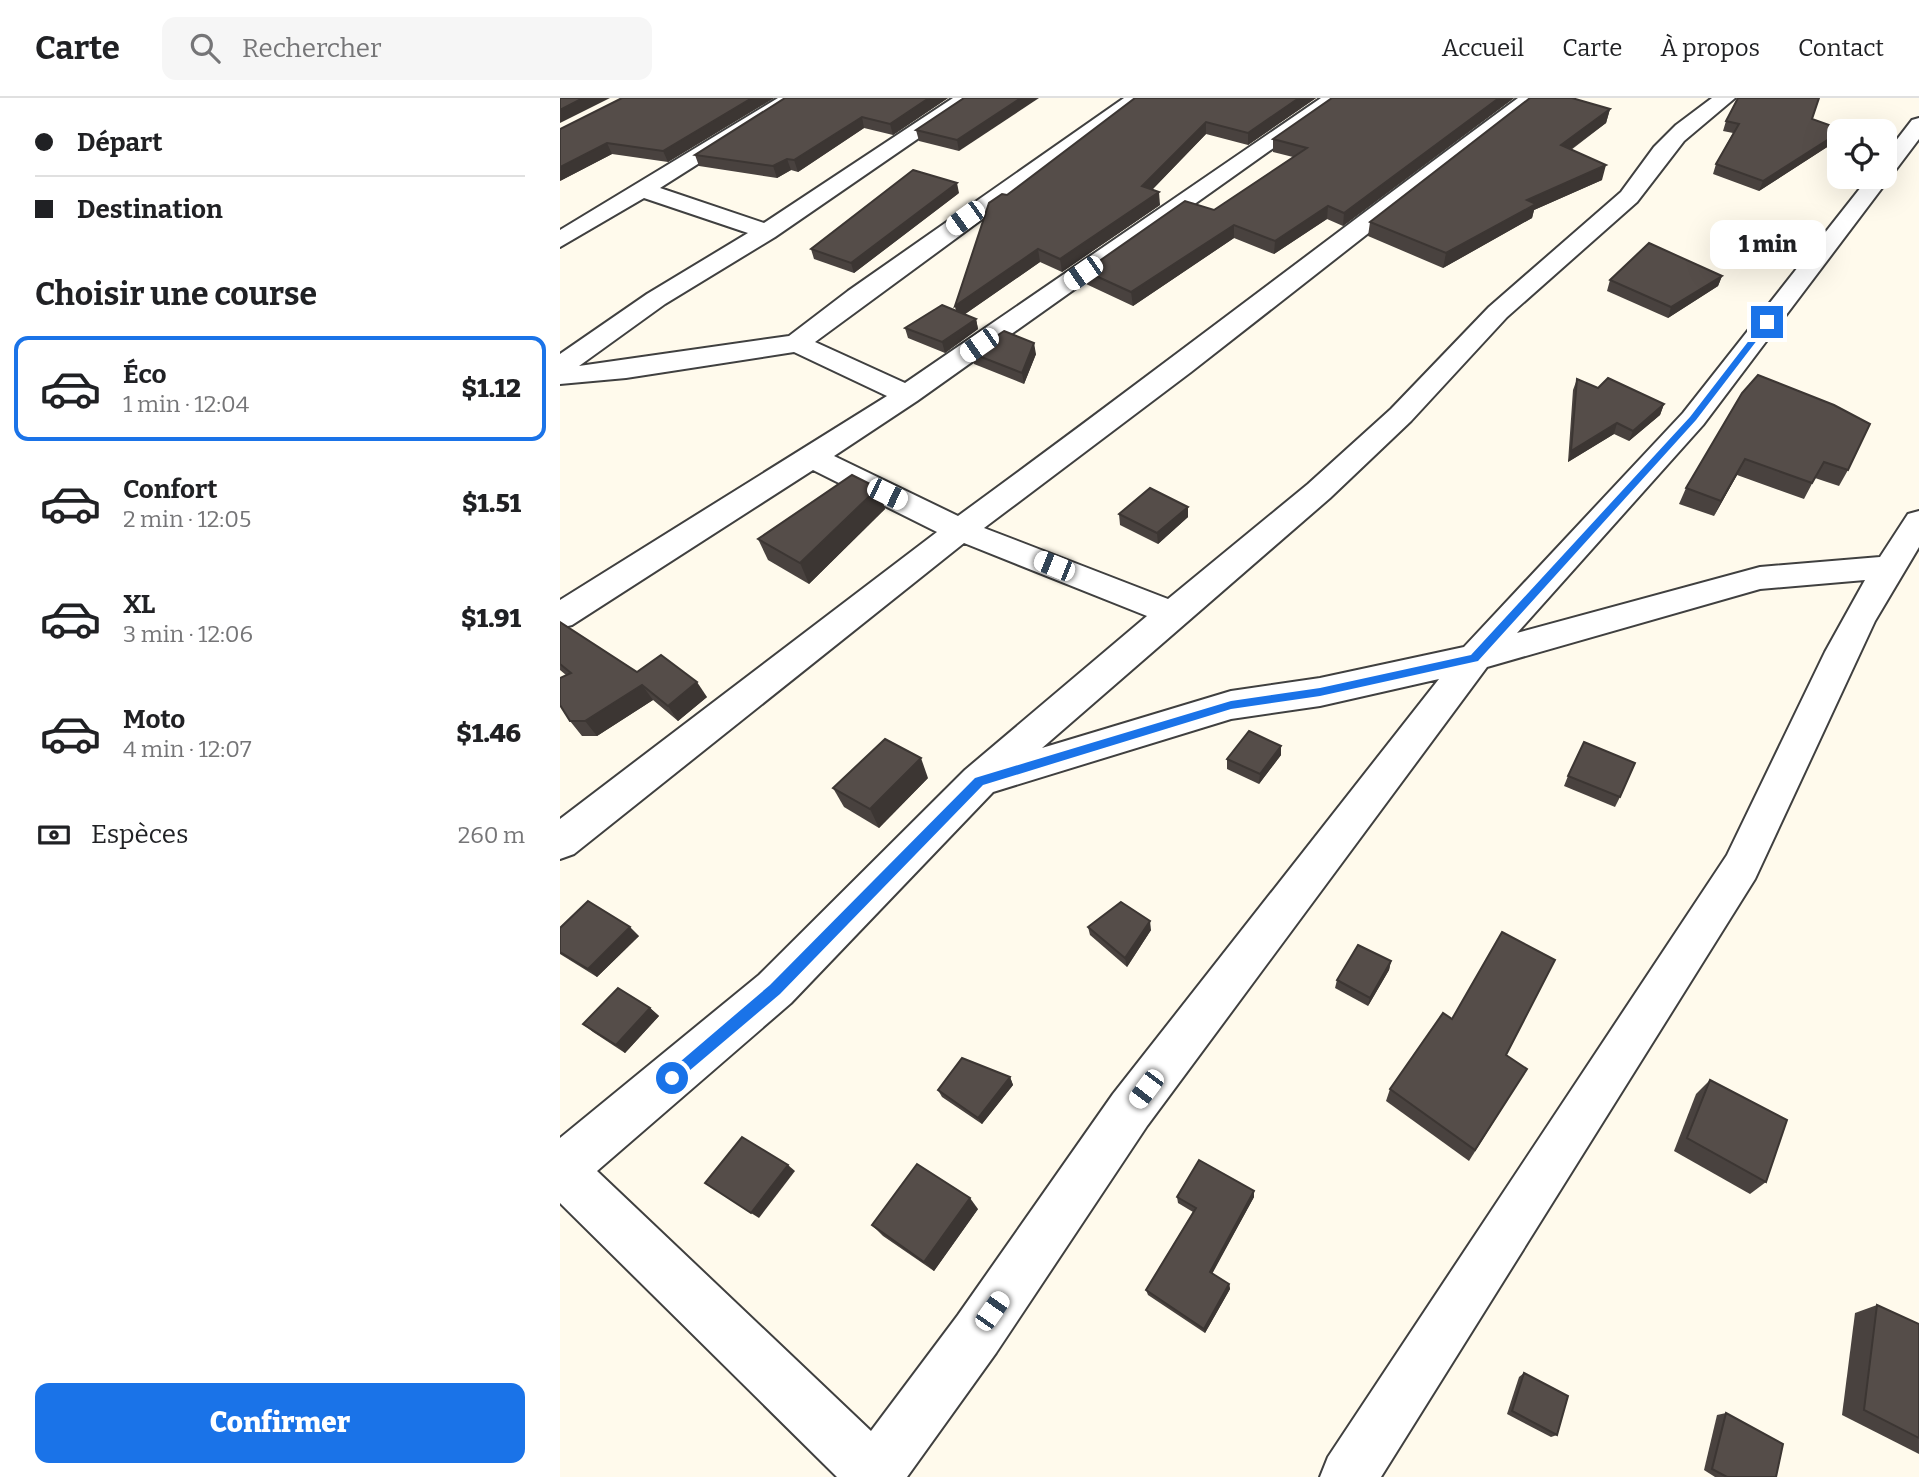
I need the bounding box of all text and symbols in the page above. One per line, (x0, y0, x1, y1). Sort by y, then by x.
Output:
search box (162, 17, 652, 80)
text: Carte (35, 28, 120, 68)
icon: search (186, 29, 224, 67)
text: Rechercher (242, 33, 382, 64)
text: Accueil (1442, 34, 1524, 62)
text: Carte (1562, 34, 1622, 62)
text: À propos (1660, 34, 1760, 62)
text: Contact (1798, 34, 1884, 62)
map controls (1827, 119, 1897, 189)
button: locate (1827, 119, 1897, 189)
text: Départ (77, 127, 163, 158)
text: Destination (77, 194, 223, 225)
car (942, 197, 989, 239)
callout: 1 min (1709, 220, 1825, 270)
text: 1 min (1739, 230, 1797, 258)
car (1060, 252, 1107, 294)
text: Choisir une course (35, 275, 317, 313)
route end (1751, 306, 1783, 338)
car (956, 324, 1003, 366)
icon: car (39, 357, 102, 420)
text: Éco (123, 359, 166, 390)
text: $1.12 (461, 373, 521, 404)
text: 1 min · 12:04 (123, 390, 249, 418)
icon: car (39, 472, 102, 535)
text: Confort (123, 474, 218, 505)
car (864, 475, 911, 513)
text: $1.51 (462, 488, 521, 519)
text: 2 min · 12:05 (123, 505, 251, 533)
car (1031, 548, 1078, 584)
icon: car (39, 587, 102, 650)
text: XL (123, 589, 155, 620)
text: $1.91 (461, 603, 521, 634)
text: 3 min · 12:06 (123, 620, 253, 648)
icon: car (39, 702, 102, 765)
text: Moto (123, 704, 185, 735)
text: $1.46 (456, 718, 521, 749)
text: 4 min · 12:07 (123, 735, 251, 763)
icon: cash (35, 816, 73, 854)
text: Espèces (91, 819, 188, 850)
text: 260 m (458, 821, 525, 849)
route start (656, 1062, 688, 1094)
car (1125, 1066, 1168, 1112)
car (972, 1288, 1013, 1334)
button: Confirmer (35, 1383, 525, 1463)

